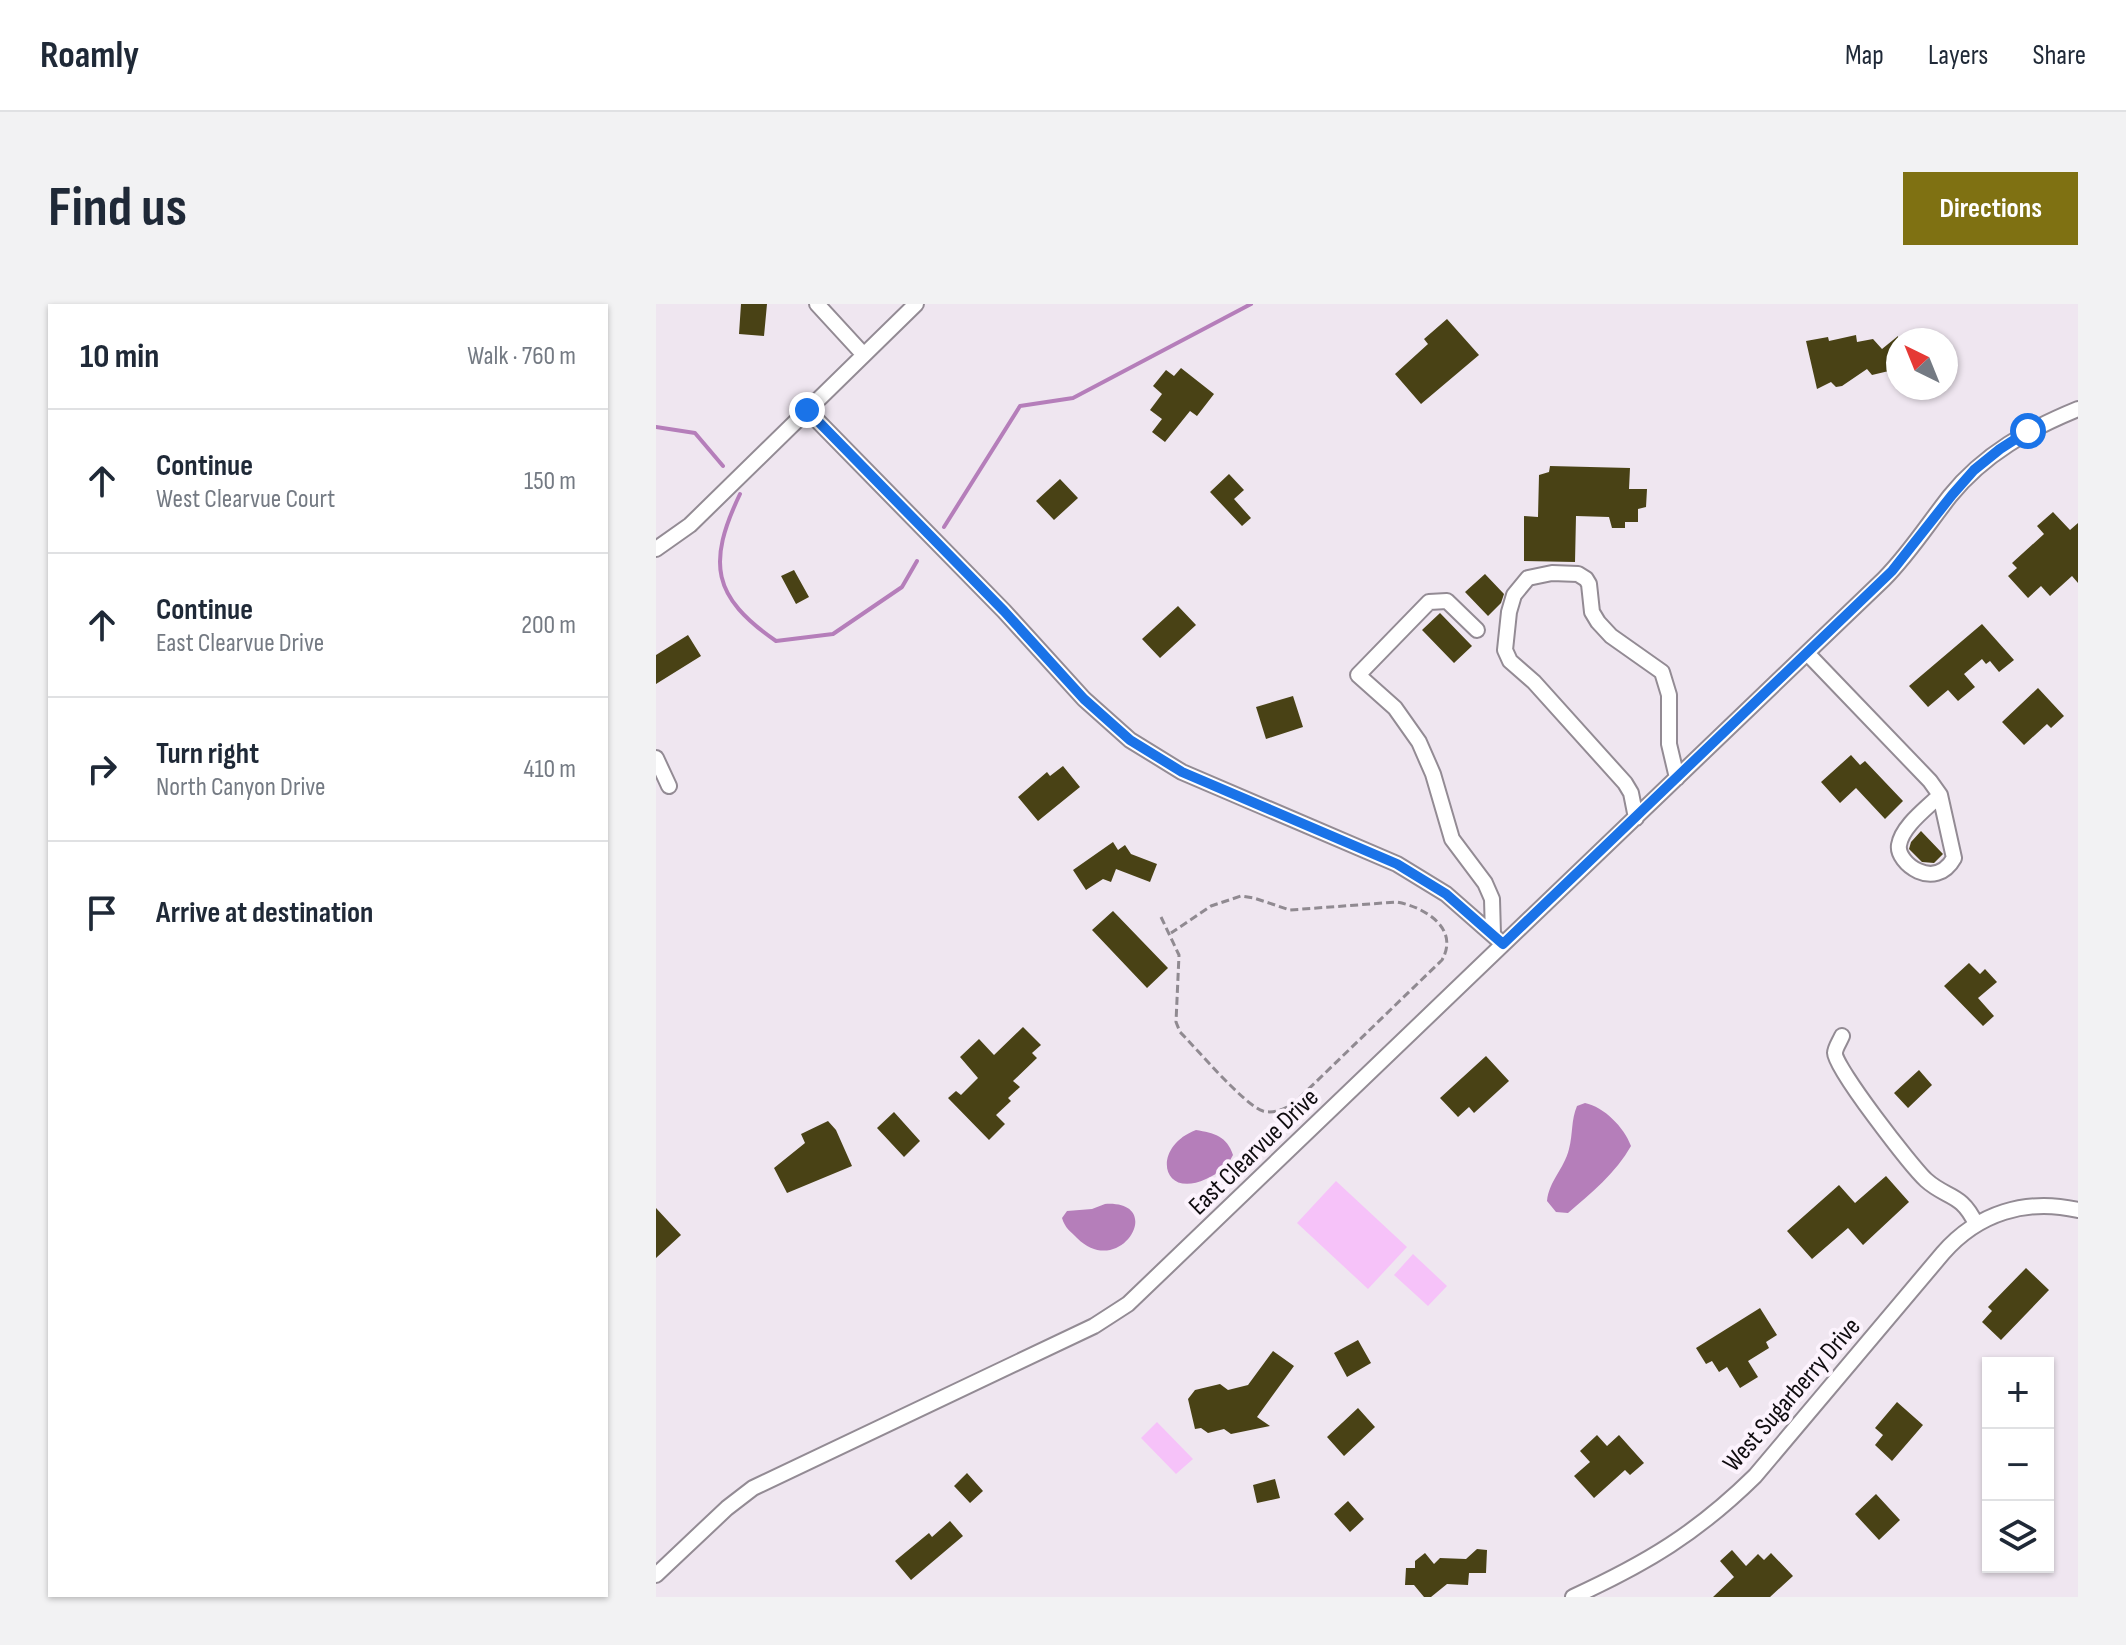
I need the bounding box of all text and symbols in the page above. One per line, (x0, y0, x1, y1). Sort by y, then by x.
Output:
text: Roamly (40, 33, 139, 78)
text: Map (1845, 39, 1884, 72)
text: Layers (1928, 39, 1988, 72)
text: Share (2032, 39, 2086, 72)
button: Directions (1903, 172, 2078, 245)
text: Find us (48, 175, 187, 242)
north arrow (1886, 328, 1958, 400)
text: 10 min (80, 336, 159, 377)
text: Walk · 760 m (467, 341, 576, 372)
route end (789, 392, 825, 428)
route start (2010, 413, 2046, 449)
text: Continue (156, 448, 253, 484)
icon: ahead (80, 459, 124, 503)
text: 150 m (524, 466, 576, 497)
text: West Clearvue Court (156, 484, 335, 515)
text: Continue (156, 592, 253, 628)
icon: ahead (80, 603, 124, 647)
text: 200 m (521, 610, 576, 641)
text: East Clearvue Drive (156, 628, 324, 659)
text: Turn right (156, 736, 259, 772)
icon: right (80, 747, 124, 791)
text: 410 m (524, 754, 576, 785)
text: North Canyon Drive (156, 772, 326, 803)
icon: arrive (80, 891, 124, 935)
text: Arrive at destination (156, 895, 373, 931)
street label: East Clearvue Drive (1183, 1082, 1325, 1222)
street label: West Sugarberry Drive (1717, 1312, 1867, 1478)
map controls (1982, 1357, 2054, 1573)
button: + (1982, 1357, 2054, 1429)
button: − (1982, 1429, 2054, 1501)
button: layers (1982, 1501, 2054, 1573)

